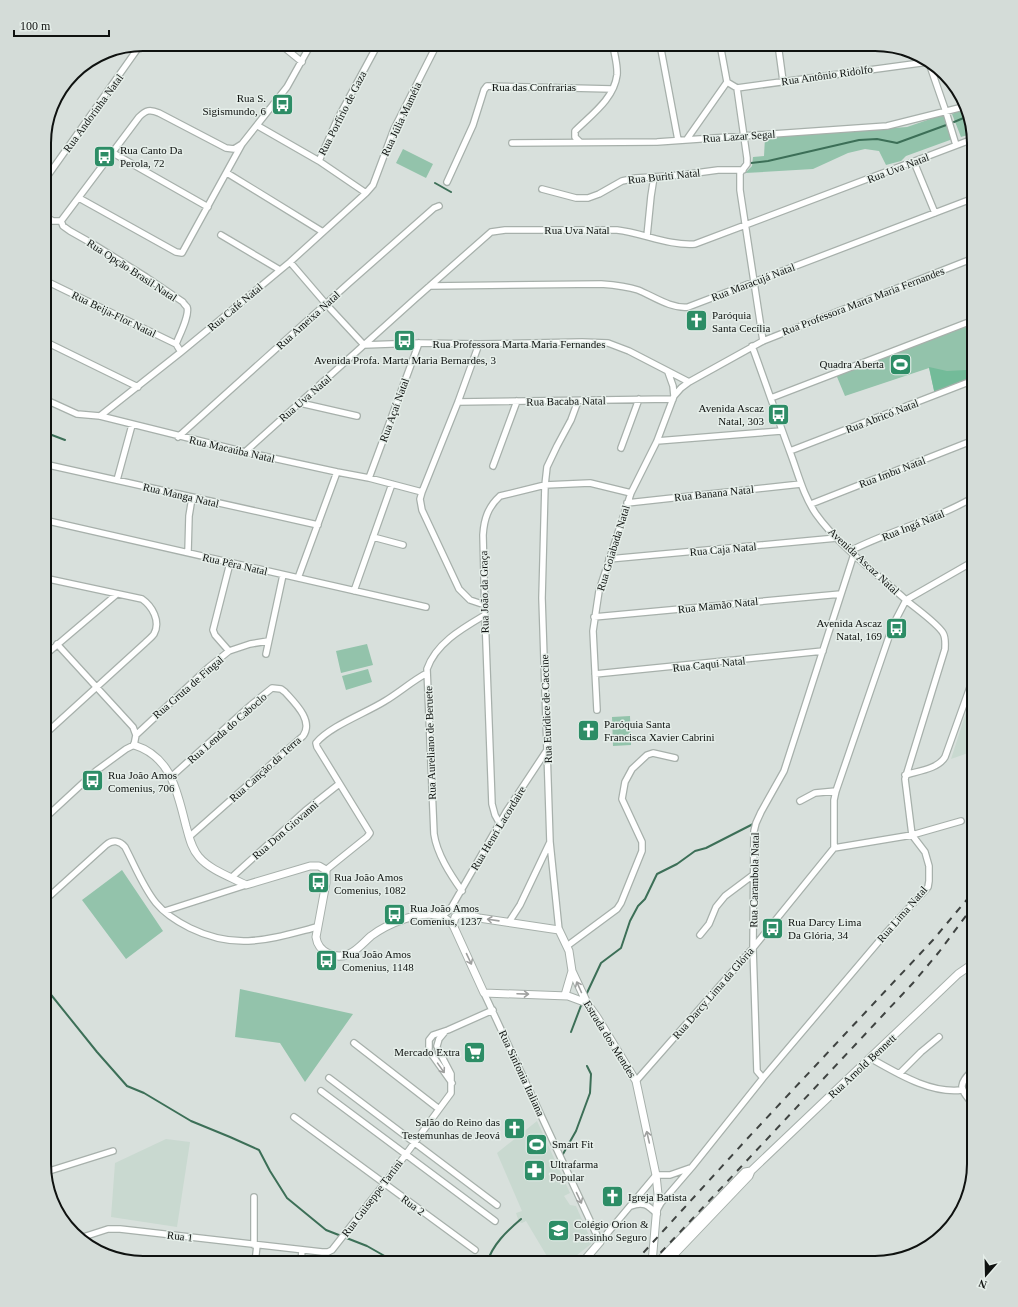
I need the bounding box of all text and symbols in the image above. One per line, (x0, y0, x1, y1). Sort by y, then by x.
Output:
scale bar (14, 12, 109, 38)
text: 100 m (20, 19, 51, 33)
street label: Rua Antônio Ridolfo (780, 63, 874, 87)
street label: Rua Porfírio de Gaza (316, 69, 369, 157)
street label: Rua Andorinha Natal (61, 72, 125, 154)
street label: Rua Júlia Maméia (379, 80, 423, 158)
street label: Rua das Confrarias (492, 81, 576, 93)
bus stop icon: Rua S. Sigismundo, 6 (269, 91, 295, 117)
place label: Rua S. Sigismundo, 6 (202, 92, 266, 117)
street label: Rua Lazar Segal (702, 127, 776, 145)
bus stop icon: Rua Canto Da Perola, 72 (91, 143, 117, 169)
place label: Rua Canto Da Perola, 72 (120, 144, 182, 169)
street label: Rua Uva Natal (865, 151, 931, 185)
street label: Rua Buriti Natal (627, 166, 701, 186)
street label: Rua Uva Natal (544, 224, 610, 236)
street label: Rua Opção Brasil Natal (85, 236, 179, 304)
street label: Rua Maracujá Natal (710, 261, 796, 303)
street label: Rua Professora Marta Maria Fernandes (780, 264, 946, 338)
street label: Rua Café Natal (205, 281, 265, 333)
street label: Rua Beija-Flor Natal (70, 288, 158, 340)
street label: Rua Ameixa Natal (274, 288, 342, 352)
church icon: Paróquia Santa Cecília (683, 308, 709, 334)
place label: Paróquia Santa Cecília (712, 309, 770, 334)
bus stop icon: Avenida Profa. Marta Maria Bernardes, 3 (392, 327, 418, 353)
street label: Rua Professora Marta Maria Fernandes (433, 338, 605, 350)
sports icon: Quadra Aberta (887, 351, 913, 377)
place label: Avenida Profa. Marta Maria Bernardes, 3 (314, 354, 497, 366)
place label: Quadra Aberta (820, 358, 884, 370)
street label: Rua Uva Natal (276, 372, 334, 424)
street label: Rua Açaí Natal (377, 376, 411, 444)
street label: Rua Bacaba Natal (526, 394, 606, 408)
street label: Rua Abricó Natal (844, 397, 920, 435)
bus stop icon: Avenida Ascaz Natal, 303 (766, 401, 792, 427)
place label: Avenida Ascaz Natal, 303 (699, 402, 764, 427)
street label: Rua Macaúba Natal (188, 433, 276, 465)
street label: Rua Imbu Natal (857, 454, 927, 490)
street label: Rua Manga Natal (142, 480, 220, 510)
street label: Rua Banana Natal (674, 483, 754, 503)
street label: Rua Goiabada Natal (594, 504, 632, 592)
street label: Rua Ingá Natal (880, 507, 946, 543)
street label: Avenida Ascaz Natal (826, 525, 902, 597)
street label: Rua Caja Natal (689, 540, 757, 558)
street label: Rua João da Graça (477, 550, 491, 633)
street label: Rua Pêra Natal (201, 551, 269, 577)
street label: Rua Mamão Natal (677, 595, 759, 615)
bus stop icon: Avenida Ascaz Natal, 169 (884, 616, 910, 642)
place label: Avenida Ascaz Natal, 169 (817, 617, 882, 642)
street label: Rua Gruta de Fingal (150, 653, 226, 721)
street label: Rua Euridice de Caccine (538, 654, 554, 764)
street label: Rua Caqui Natal (672, 654, 746, 674)
street label: Rua Aureliano de Beruete (422, 686, 438, 800)
street label: Rua Lenda do Caboclo (185, 690, 269, 766)
church icon: Paróquia Santa Francisca Xavier Cabrini (575, 717, 601, 743)
place label: Paróquia Santa Francisca Xavier Cabrini (604, 718, 715, 743)
street label: Rua Canção da Terra (227, 734, 303, 804)
bus stop icon: Rua João Amos Comenius, 706 (79, 768, 105, 794)
place label: Rua João Amos Comenius, 706 (108, 769, 177, 794)
street label: Rua Henri Lacordaire (468, 784, 528, 872)
street label: Rua Don Giovanni (250, 798, 320, 862)
street label: Rua Carambola Natal (747, 832, 761, 928)
bus stop icon: Rua João Amos Comenius, 1082 (305, 870, 331, 896)
place label: Rua João Amos Comenius, 1082 (334, 871, 406, 896)
street label: Rua Lima Natal (874, 884, 930, 944)
bus stop icon: Rua João Amos Comenius, 1237 (381, 901, 407, 927)
place label: Rua João Amos Comenius, 1237 (410, 902, 483, 927)
bus stop icon: Rua Darcy Lima Da Glória, 34 (760, 915, 786, 941)
one-way arrow (487, 916, 500, 924)
place label: Rua Darcy Lima Da Glória, 34 (788, 916, 861, 941)
street label: Rua Darcy Lima da Glória (670, 945, 756, 1041)
bus stop icon: Rua João Amos Comenius, 1148 (313, 947, 339, 973)
place label: Rua João Amos Comenius, 1148 (342, 948, 414, 973)
one-way arrow (466, 953, 473, 965)
one-way arrow (575, 981, 583, 993)
one-way arrow (516, 990, 529, 998)
street label: Estrada dos Mendes (581, 998, 639, 1080)
street label: Rua Sinfonia Italiana (497, 1028, 547, 1118)
street label: Rua Arnold Bennett (826, 1032, 898, 1100)
supermarket icon: Mercado Extra (462, 1039, 488, 1065)
place label: Mercado Extra (394, 1046, 460, 1058)
one-way arrow (437, 1062, 445, 1073)
church icon: Salão do Reino das Testemunhas de Jeová (502, 1115, 528, 1141)
place label: Salão do Reino das Testemunhas de Jeová (402, 1116, 500, 1141)
one-way arrow (644, 1130, 652, 1143)
sports icon: Smart Fit (524, 1131, 550, 1157)
place label: Smart Fit (552, 1138, 593, 1150)
street label: Rua Guiseppe Tartini (339, 1157, 405, 1239)
pharmacy icon: Ultrafarma Popular (522, 1157, 548, 1183)
place label: Ultrafarma Popular (550, 1158, 598, 1183)
church icon: Igreja Batista (599, 1184, 625, 1210)
one-way arrow (576, 1191, 583, 1203)
place label: Igreja Batista (628, 1191, 687, 1203)
street label: Rua 2 (399, 1193, 427, 1217)
school or university icon: Colégio Orion & Passinho Seguro (546, 1217, 572, 1243)
place label: Colégio Orion & Passinho Seguro (574, 1218, 649, 1243)
street label: Rua 1 (166, 1228, 194, 1244)
north arrow (966, 1255, 1006, 1295)
text: N (977, 1277, 988, 1291)

